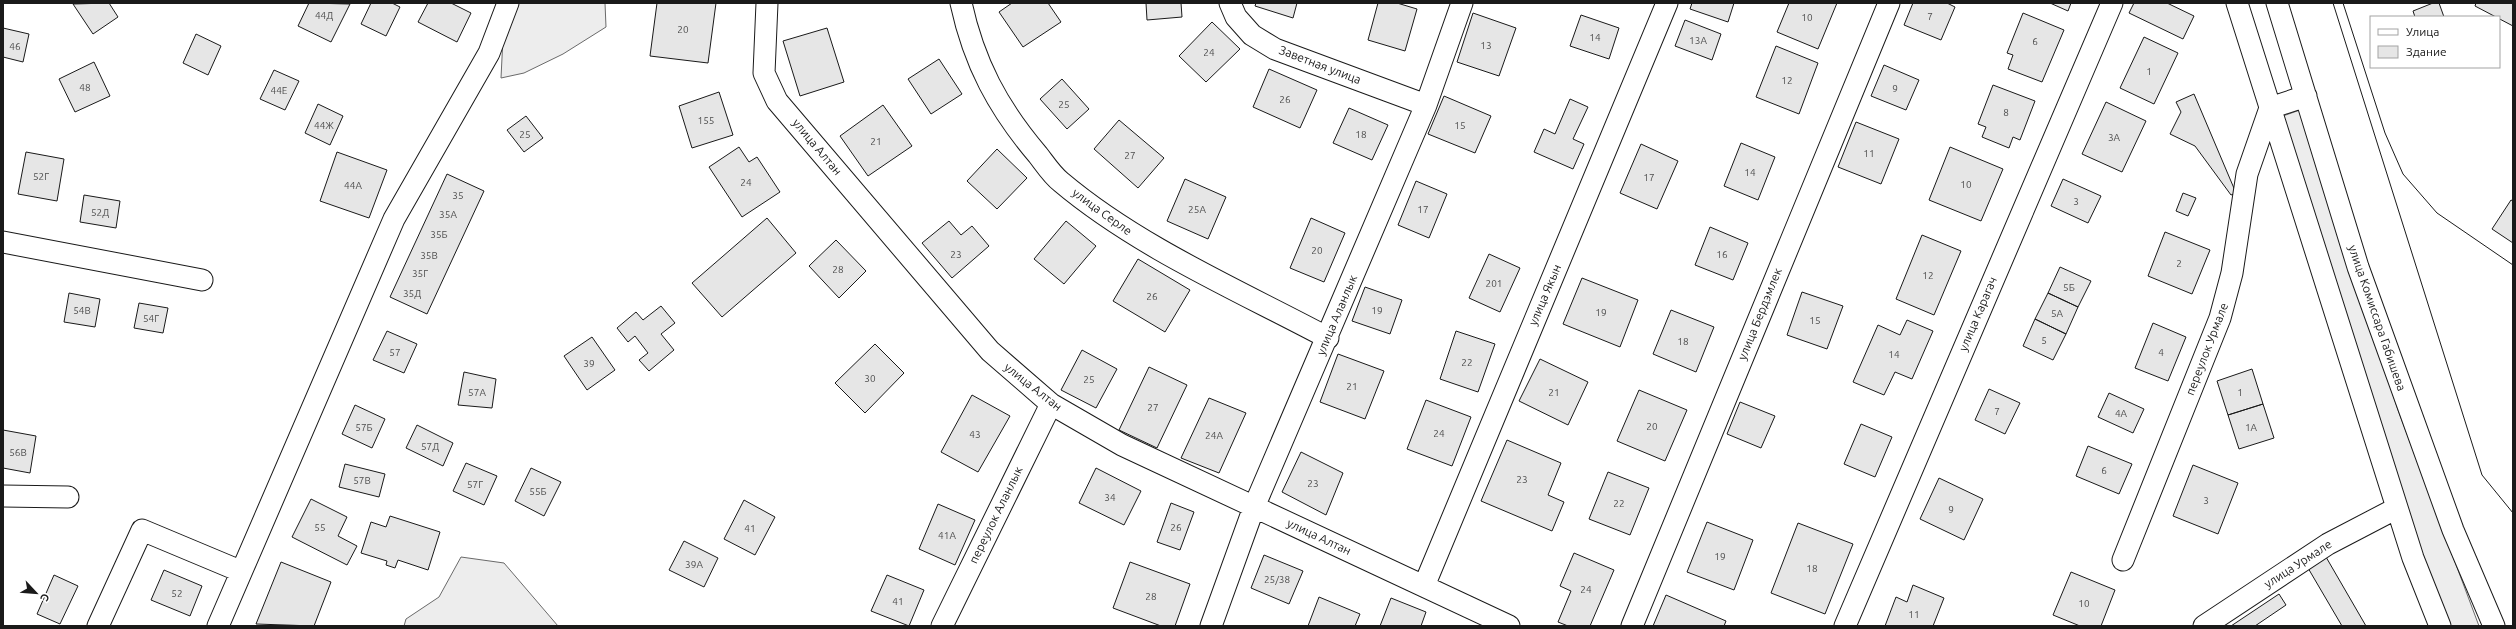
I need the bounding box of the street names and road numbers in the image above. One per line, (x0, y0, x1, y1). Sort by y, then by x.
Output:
street label: Заветная улица (1277, 43, 1363, 86)
street label: улица Алтан (790, 116, 845, 177)
street label: улица Серле (1070, 186, 1135, 238)
street label: улица Комиссара Габишева (2346, 243, 2409, 392)
street label: улица Якын (1526, 262, 1563, 327)
street label: улица Бердэмлек (1735, 266, 1784, 362)
street label: улица Аланлык (1314, 273, 1359, 357)
street label: улица Карагач (1956, 275, 1999, 353)
street label: переулок Урмале (2183, 301, 2230, 397)
street label: улица Алтан (1002, 360, 1065, 413)
street label: переулок Аланлык (966, 464, 1025, 565)
street label: улица Алтан (1285, 516, 1353, 557)
street label: улица Урмале (2262, 537, 2334, 590)

